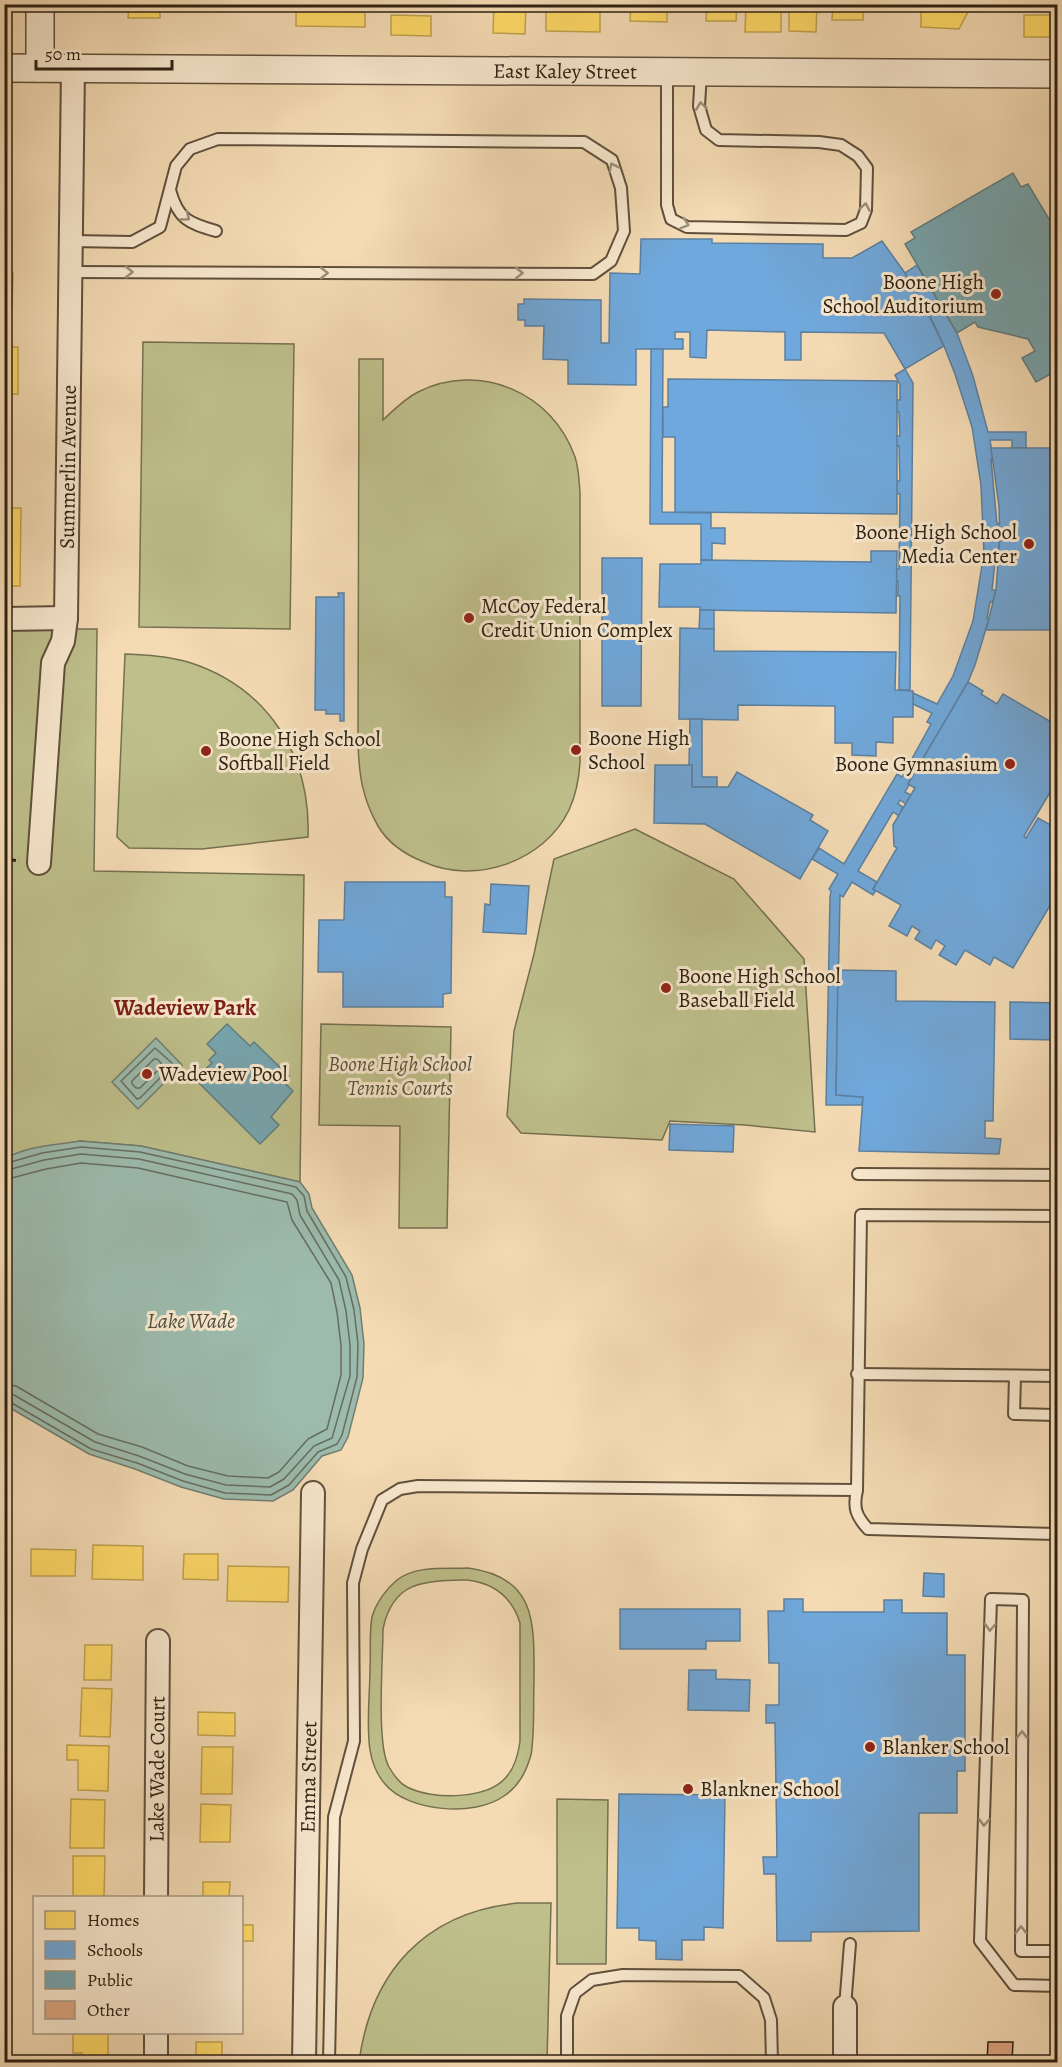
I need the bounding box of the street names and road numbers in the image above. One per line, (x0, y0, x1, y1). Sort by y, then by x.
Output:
street label: East Kaley Street (493, 57, 637, 86)
street label: Summerlin Avenue (53, 385, 83, 549)
street label: Lake Wade Court (142, 1696, 172, 1842)
street label: Emma Street (294, 1721, 323, 1833)

